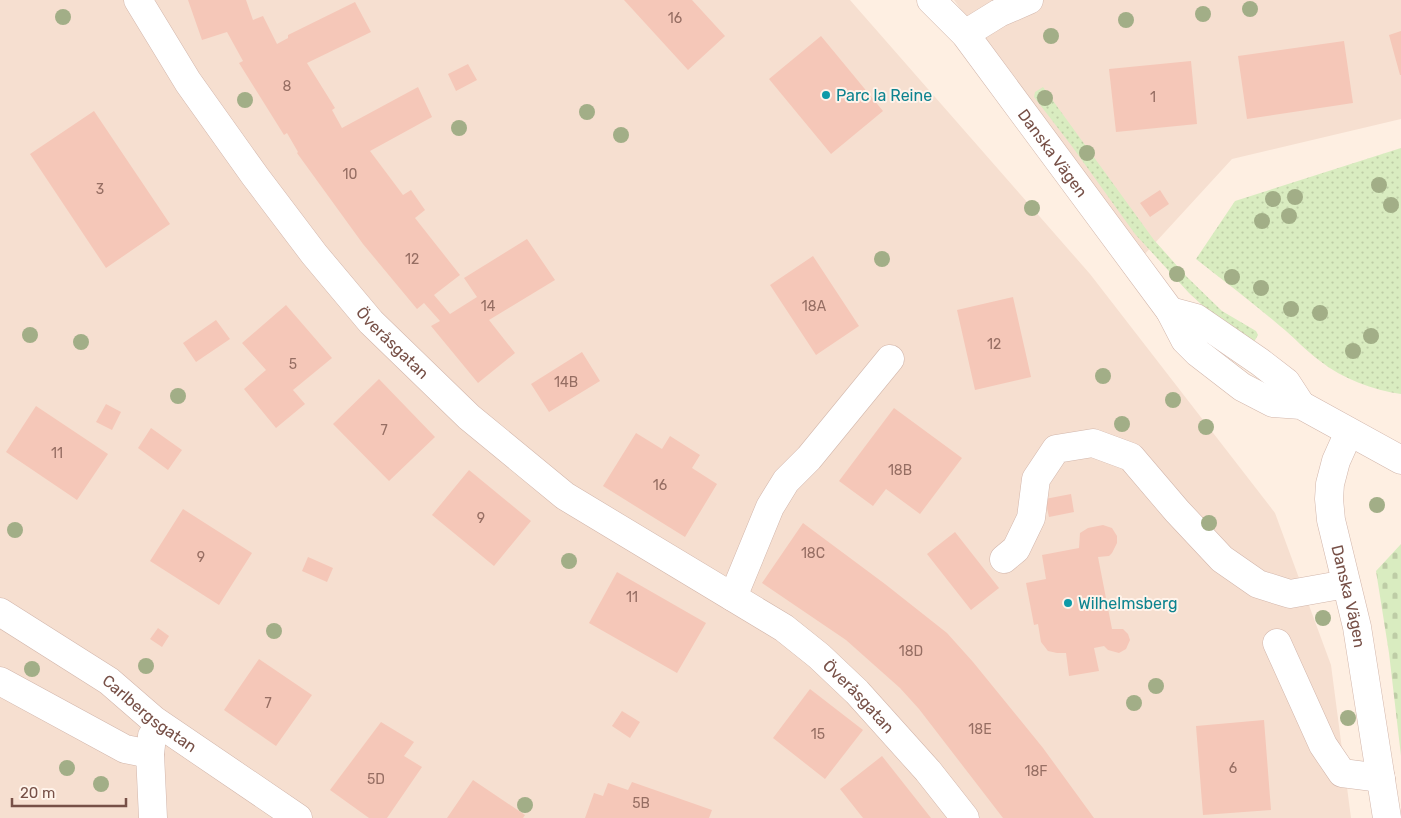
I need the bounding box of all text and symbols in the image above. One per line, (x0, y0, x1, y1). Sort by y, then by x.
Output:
house number: 16 (668, 10, 682, 27)
house number: 8 (283, 78, 292, 95)
place label: Parc la Reine (836, 86, 932, 105)
marker: Parc la Reine (820, 89, 832, 101)
house number: 1 (1150, 89, 1156, 106)
street label: Danska Vägen (1014, 105, 1091, 201)
house number: 10 (343, 166, 358, 183)
house number: 3 (96, 181, 104, 198)
house number: 12 (405, 251, 419, 268)
house number: 14 (481, 298, 496, 315)
house number: 18A (802, 298, 827, 315)
street label: Överåsgatan (352, 303, 433, 383)
house number: 12 (987, 336, 1001, 353)
house number: 5 (289, 356, 297, 373)
house number: 14B (554, 374, 578, 391)
house number: 7 (380, 422, 388, 439)
house number: 11 (51, 445, 63, 462)
house number: 18B (888, 462, 912, 479)
house number: 16 (653, 477, 667, 494)
house number: 9 (477, 510, 485, 527)
street label: Danska Vägen (1327, 543, 1369, 649)
house number: 18C (801, 545, 825, 562)
house number: 9 (197, 549, 205, 566)
house number: 11 (626, 589, 638, 606)
place label: Wilhelmsberg (1078, 594, 1178, 613)
marker: Wilhelmsberg (1062, 597, 1074, 609)
house number: 18D (899, 643, 923, 660)
street label: Överåsgatan (819, 656, 898, 737)
street label: Carlbergsgatan (99, 671, 200, 756)
house number: 7 (264, 695, 272, 712)
house number: 18E (968, 721, 992, 738)
house number: 15 (811, 726, 825, 743)
house number: 6 (1229, 760, 1237, 777)
house number: 18F (1024, 763, 1048, 780)
house number: 5D (367, 771, 385, 788)
scale bar (12, 776, 126, 808)
text: 20 m (20, 784, 55, 802)
house number: 5B (632, 795, 650, 812)

